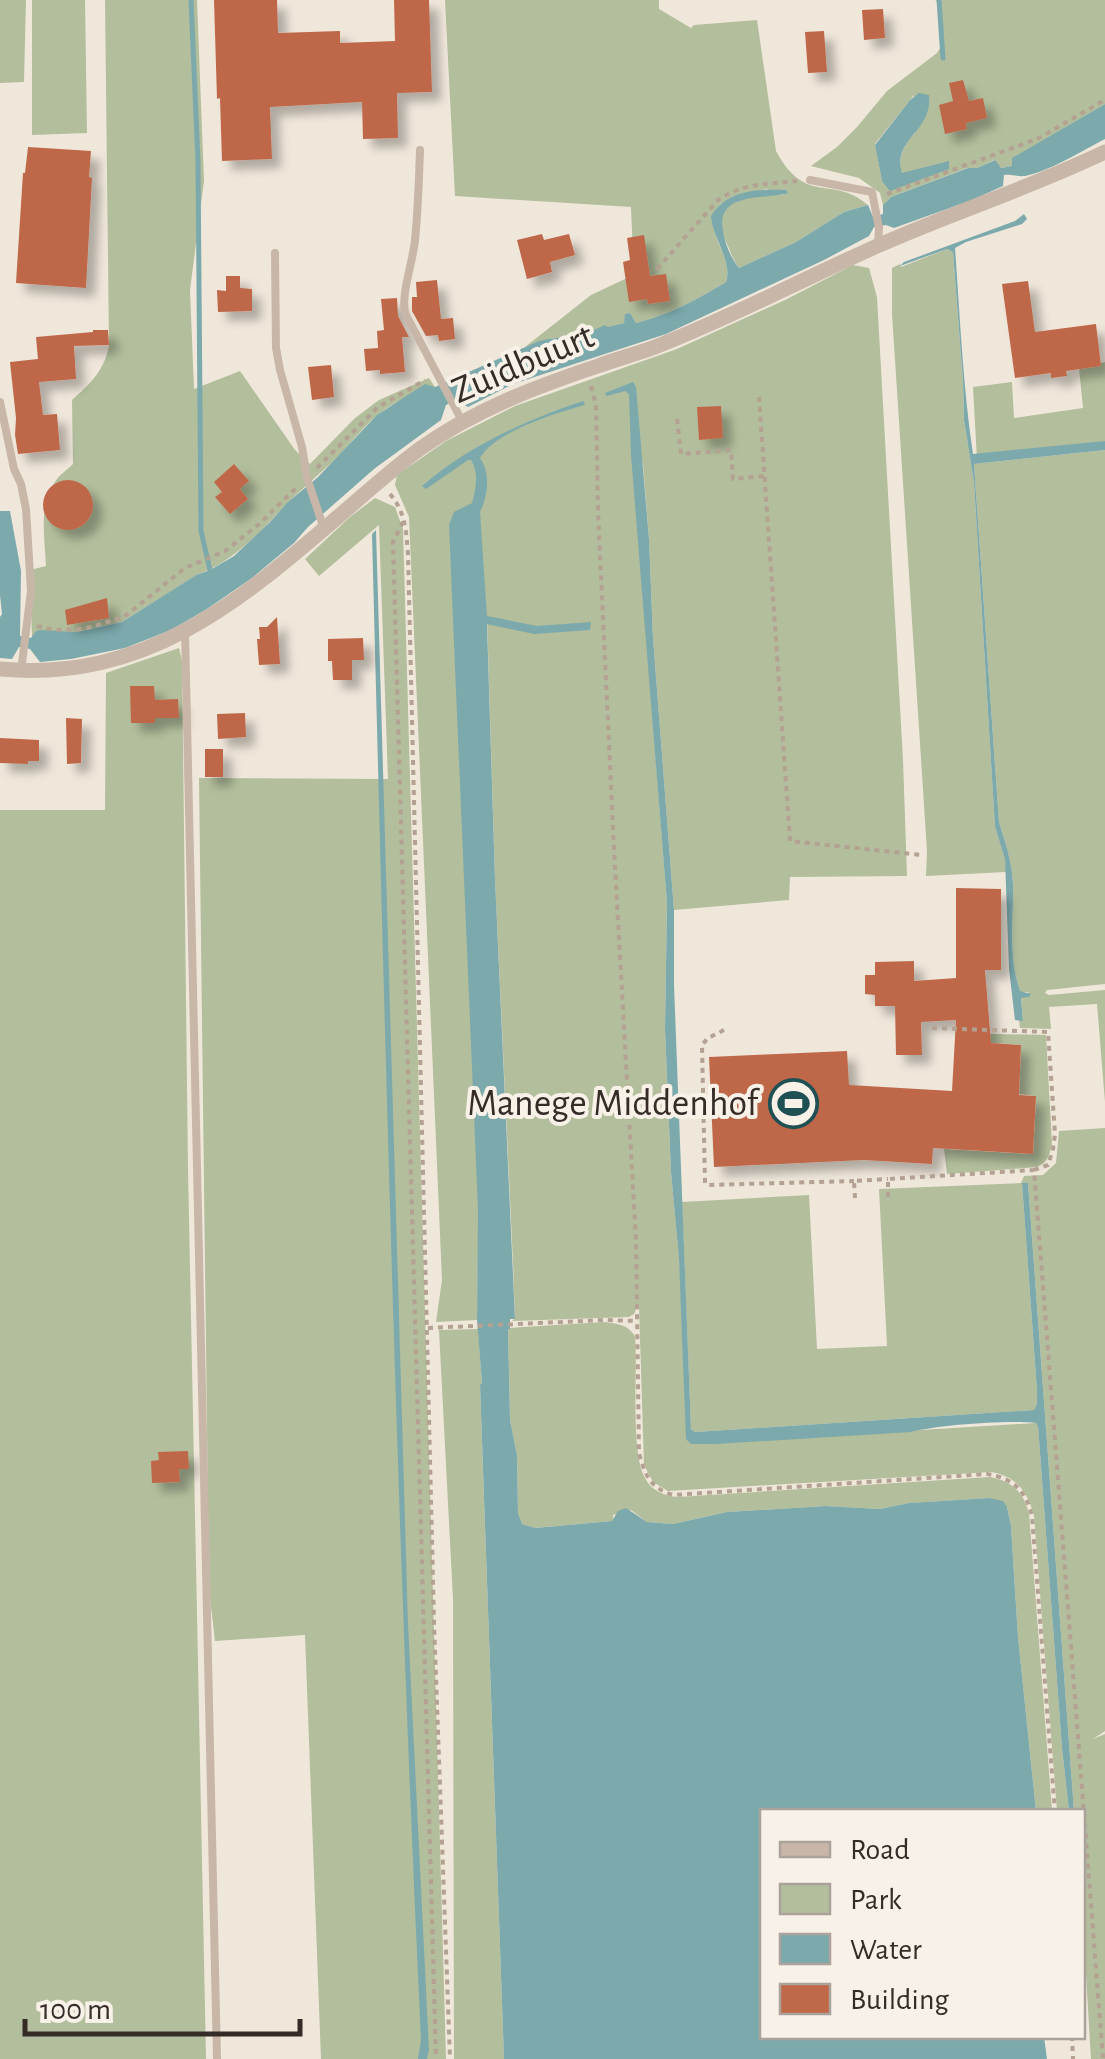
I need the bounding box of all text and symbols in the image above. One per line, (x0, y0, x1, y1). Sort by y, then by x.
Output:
street label: Zuidbuurt (447, 317, 599, 411)
sports icon: Manege Middenhof (767, 1078, 819, 1130)
place label: Manege Middenhof (467, 1085, 760, 1123)
legend (760, 1809, 1085, 2039)
text: Road (850, 1835, 910, 1865)
text: Park (850, 1885, 902, 1915)
text: Water (850, 1935, 922, 1965)
scale bar (25, 1974, 300, 2036)
text: Building (850, 1985, 949, 2015)
text: 100 m (40, 1995, 111, 2025)

